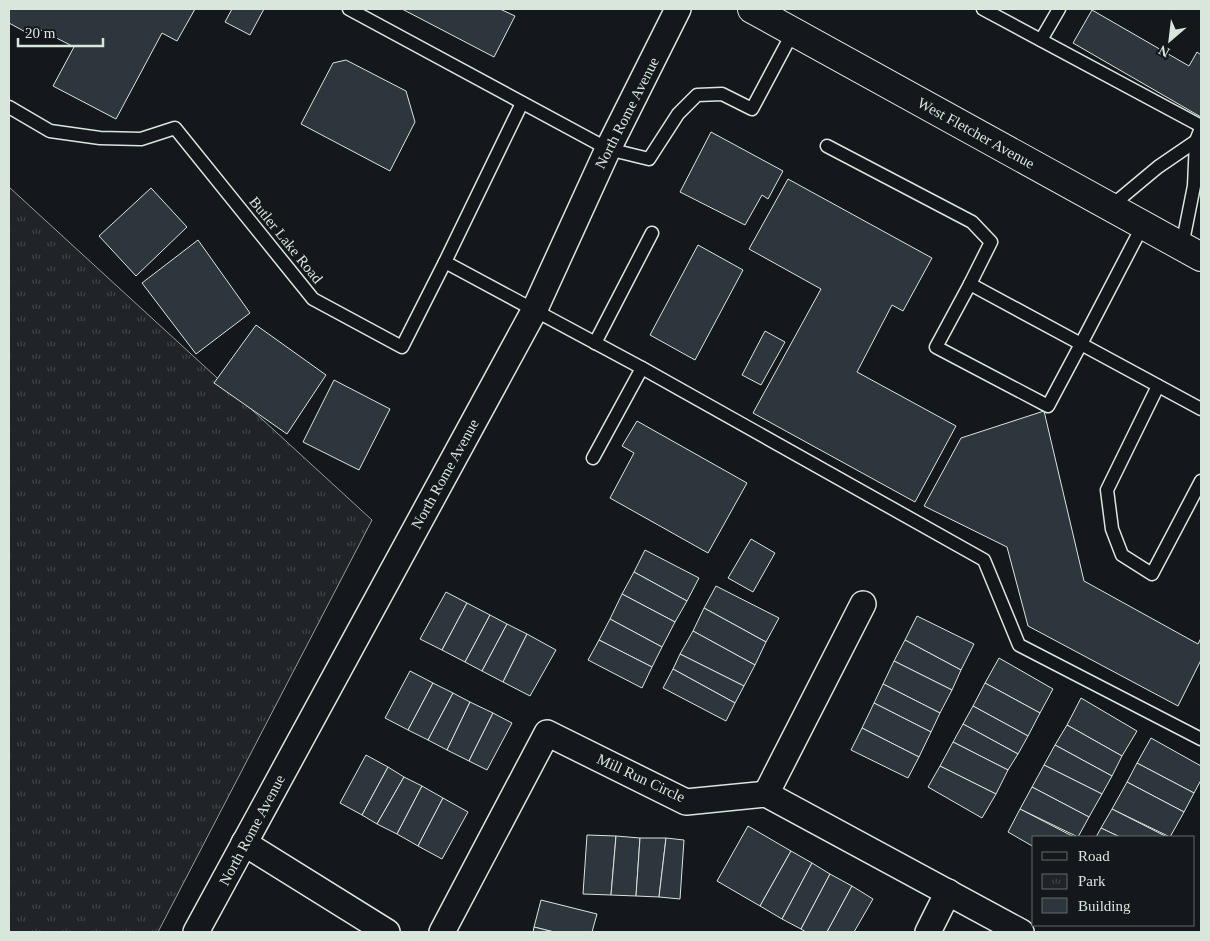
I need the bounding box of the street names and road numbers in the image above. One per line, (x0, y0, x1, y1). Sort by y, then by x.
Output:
street label: North Rome Avenue (592, 54, 662, 171)
street label: West Fletcher Avenue (915, 94, 1037, 172)
street label: Butler Lake Road (246, 194, 326, 287)
street label: North Rome Avenue (408, 416, 482, 532)
street label: Mill Run Circle (595, 751, 688, 805)
street label: North Rome Avenue (216, 772, 288, 888)

